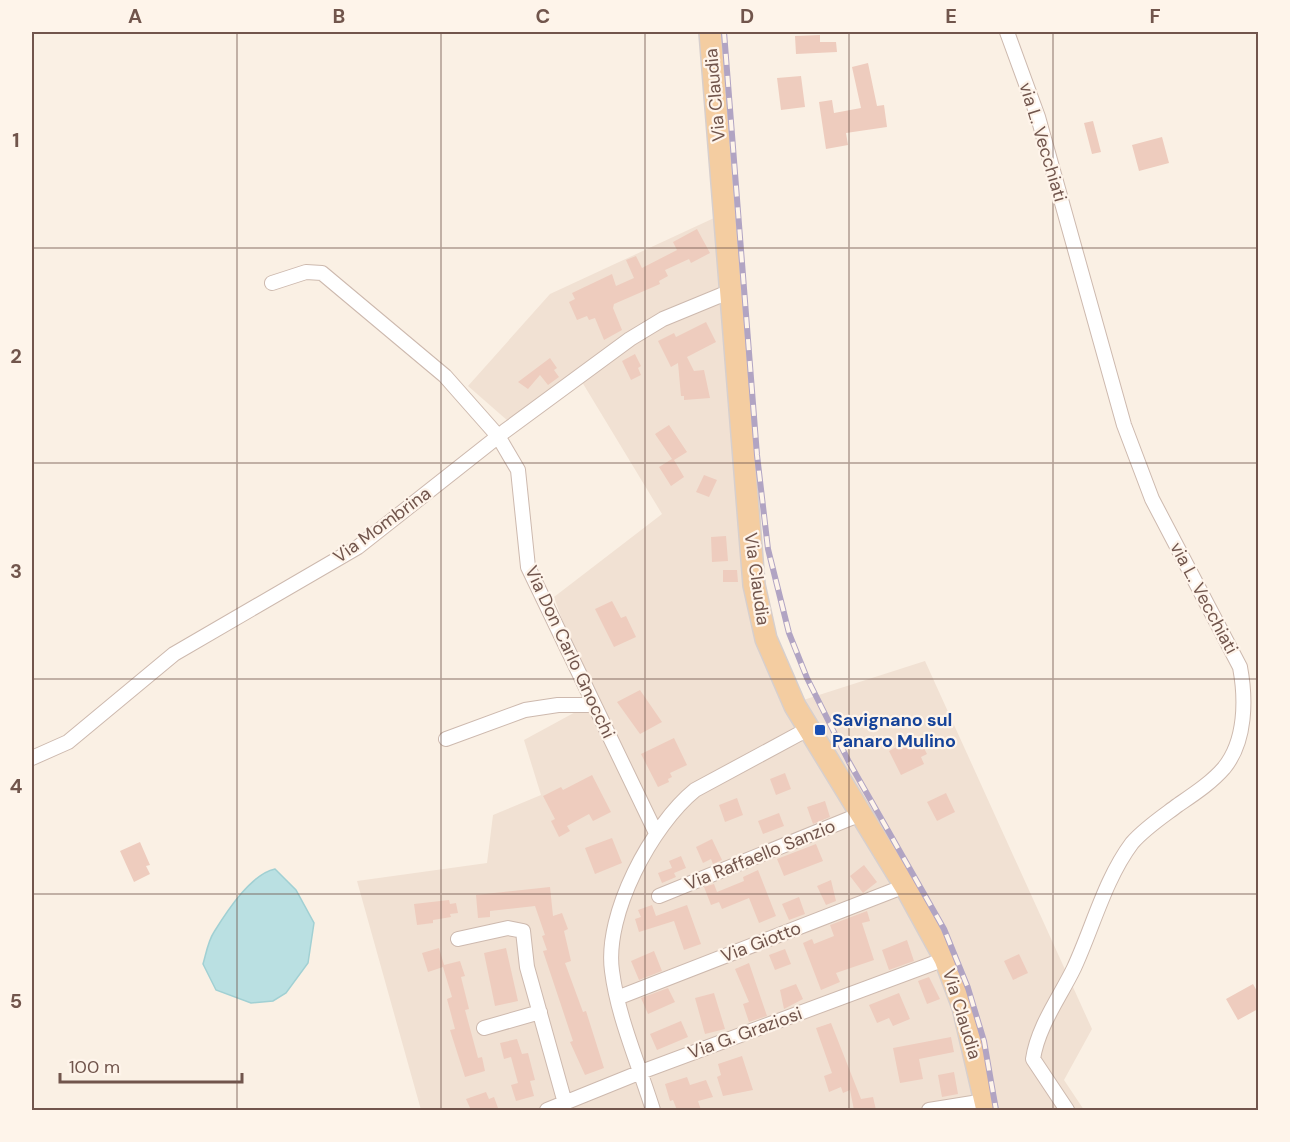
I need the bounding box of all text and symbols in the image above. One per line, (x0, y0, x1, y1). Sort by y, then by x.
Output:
text: A (128, 3, 142, 29)
text: B (333, 3, 345, 29)
text: C (536, 3, 550, 29)
text: D (740, 3, 754, 29)
text: E (945, 3, 957, 29)
text: F (1149, 3, 1161, 29)
street label: Via Claudia (699, 47, 731, 143)
street label: via L. Vecchiati (1013, 79, 1073, 205)
text: 1 (12, 127, 20, 153)
text: 2 (10, 343, 22, 369)
street label: Via Mombrina (328, 481, 436, 569)
street label: Via Claudia (739, 531, 775, 627)
street label: via L. Vecchiati (1164, 538, 1244, 658)
text: 3 (10, 558, 22, 584)
street label: Via Don Carlo Gnocchi (519, 562, 621, 742)
place label: Savignano sul Panaro Mulino (832, 708, 956, 753)
marker: Savignano sul Panaro Mulino (813, 723, 827, 737)
text: 4 (10, 773, 23, 799)
street label: Via Raffaello Sanzio (681, 814, 839, 896)
street label: Via Giotto (718, 916, 804, 968)
street label: Via Claudia (937, 966, 987, 1062)
text: 5 (10, 988, 22, 1014)
street label: Via G. Graziosi (685, 1001, 805, 1065)
scale bar (60, 1046, 242, 1084)
text: 100 m (69, 1055, 120, 1079)

